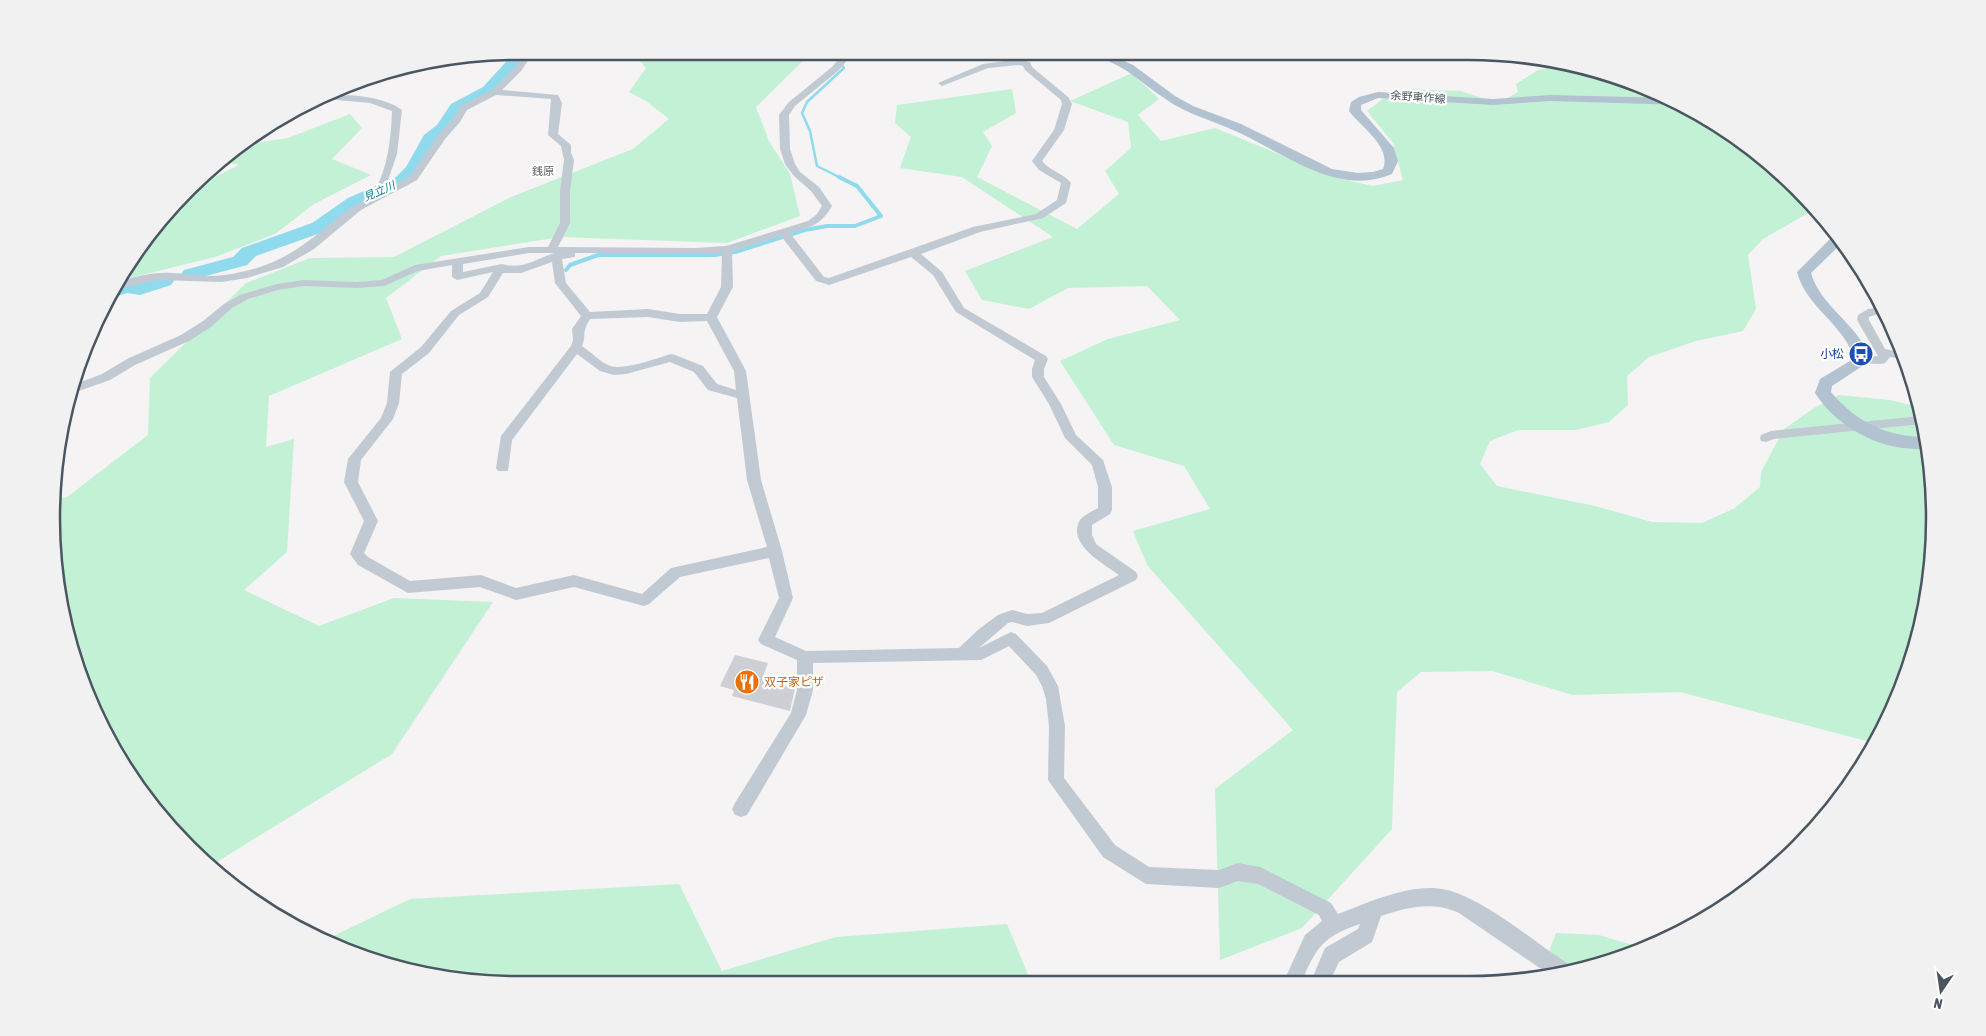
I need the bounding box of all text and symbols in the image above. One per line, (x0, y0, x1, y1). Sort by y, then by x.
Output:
street label: 余野車作線 (1390, 89, 1446, 105)
district label: 銭原 (532, 165, 554, 177)
water label: 見立川 (361, 178, 397, 203)
bus stop icon: 小松 (1848, 341, 1874, 367)
place label: 小松 (1820, 347, 1844, 361)
restaurant icon: 双子家ピザ (734, 669, 760, 695)
place label: 双子家ピザ (764, 675, 824, 689)
north arrow (1916, 966, 1966, 1016)
text: N (1932, 995, 1944, 1012)

